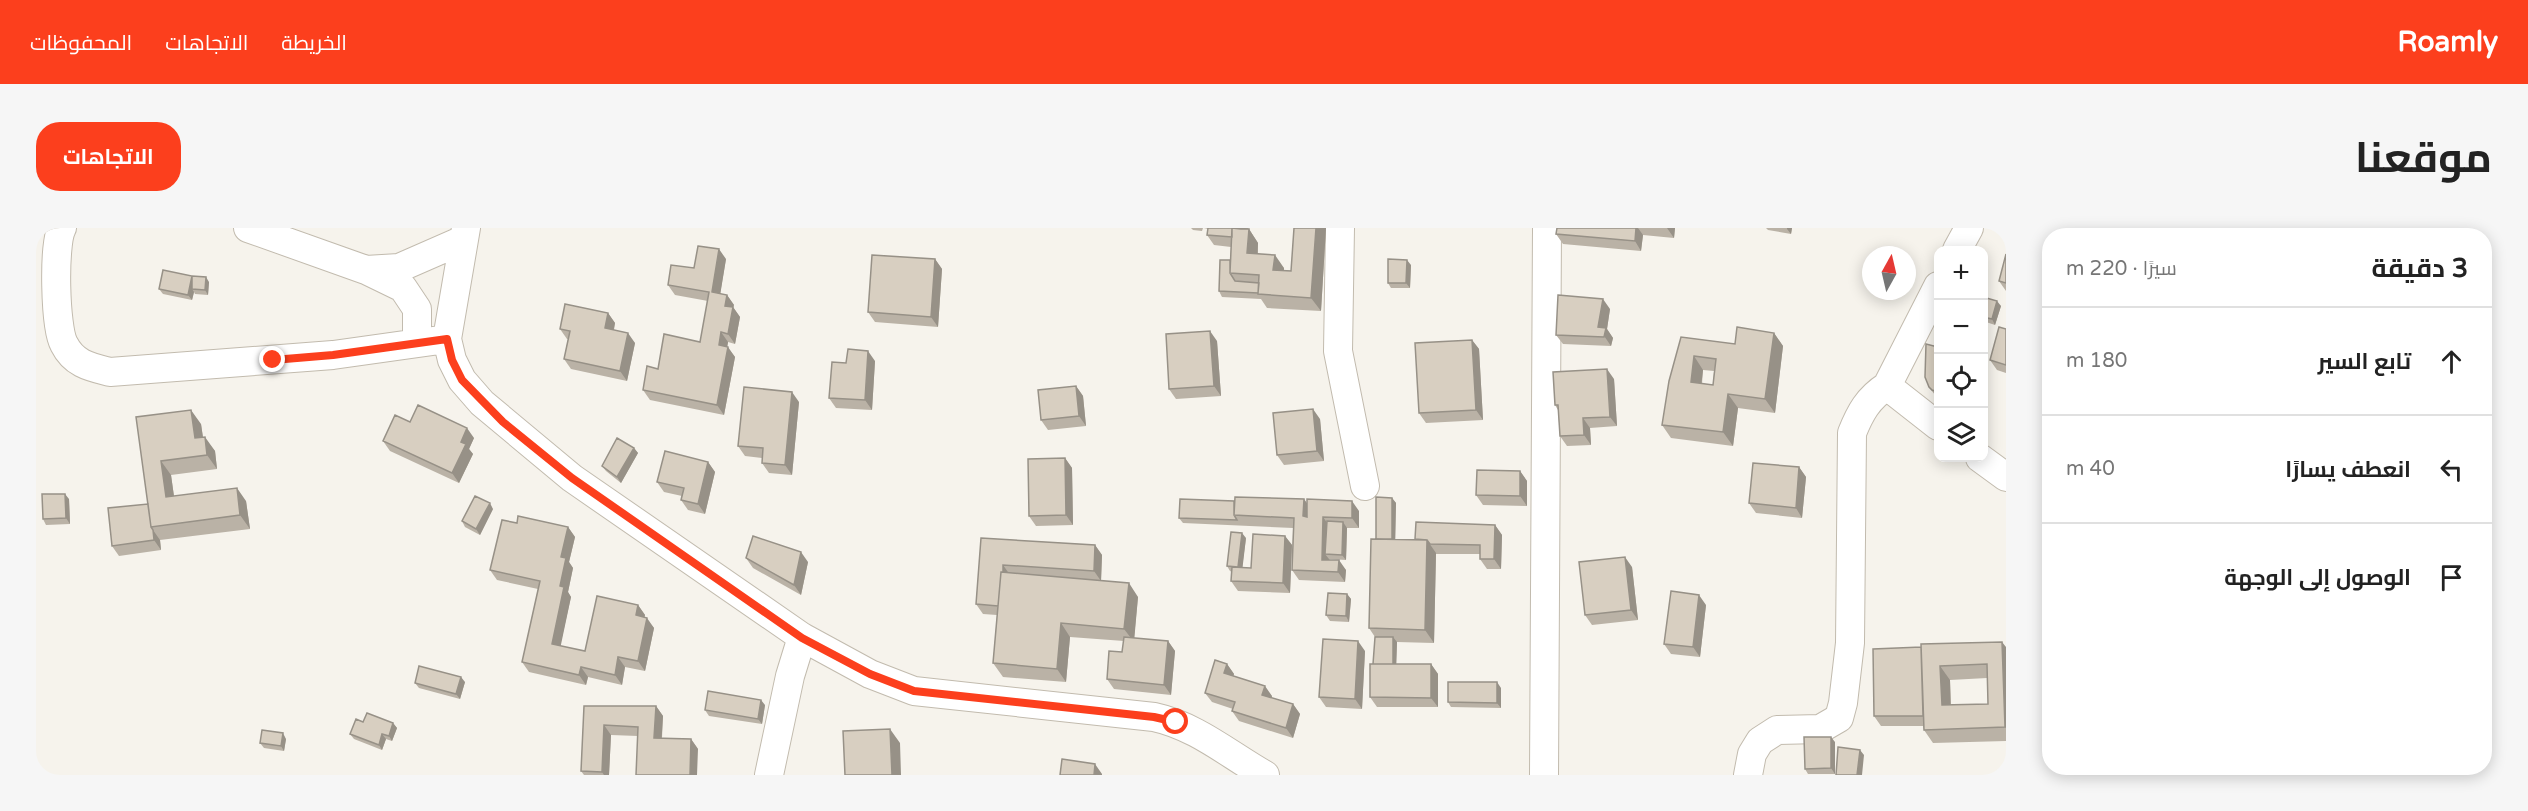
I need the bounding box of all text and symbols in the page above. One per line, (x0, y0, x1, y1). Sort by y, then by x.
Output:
text: Roamly (2398, 25, 2498, 59)
text: المحفوظات (30, 31, 132, 56)
text: الاتجاهات (165, 31, 248, 56)
text: الخريطة (281, 31, 347, 56)
button: الاتجاهات (36, 122, 181, 191)
text: موقعنا (2355, 133, 2492, 184)
north arrow (1862, 246, 1916, 300)
map controls (1934, 246, 1988, 462)
button: + (1934, 246, 1988, 300)
text: 3 دقيقة (2371, 253, 2468, 284)
text: سيرًا · 220 m (2066, 257, 2177, 281)
button: − (1934, 300, 1988, 354)
icon: ahead (2435, 345, 2468, 378)
route end (259, 346, 285, 372)
text: 180 m (2066, 349, 2127, 373)
text: تابع السير (2318, 349, 2411, 375)
button: locate (1934, 354, 1988, 408)
button: layers (1934, 408, 1988, 462)
icon: left (2435, 453, 2468, 486)
text: 40 m (2066, 457, 2115, 481)
text: انعطف يسارًا (2285, 457, 2411, 483)
icon: arrive (2435, 561, 2468, 594)
text: الوصول إلى الوجهة (2224, 565, 2411, 591)
route start (1162, 708, 1188, 734)

